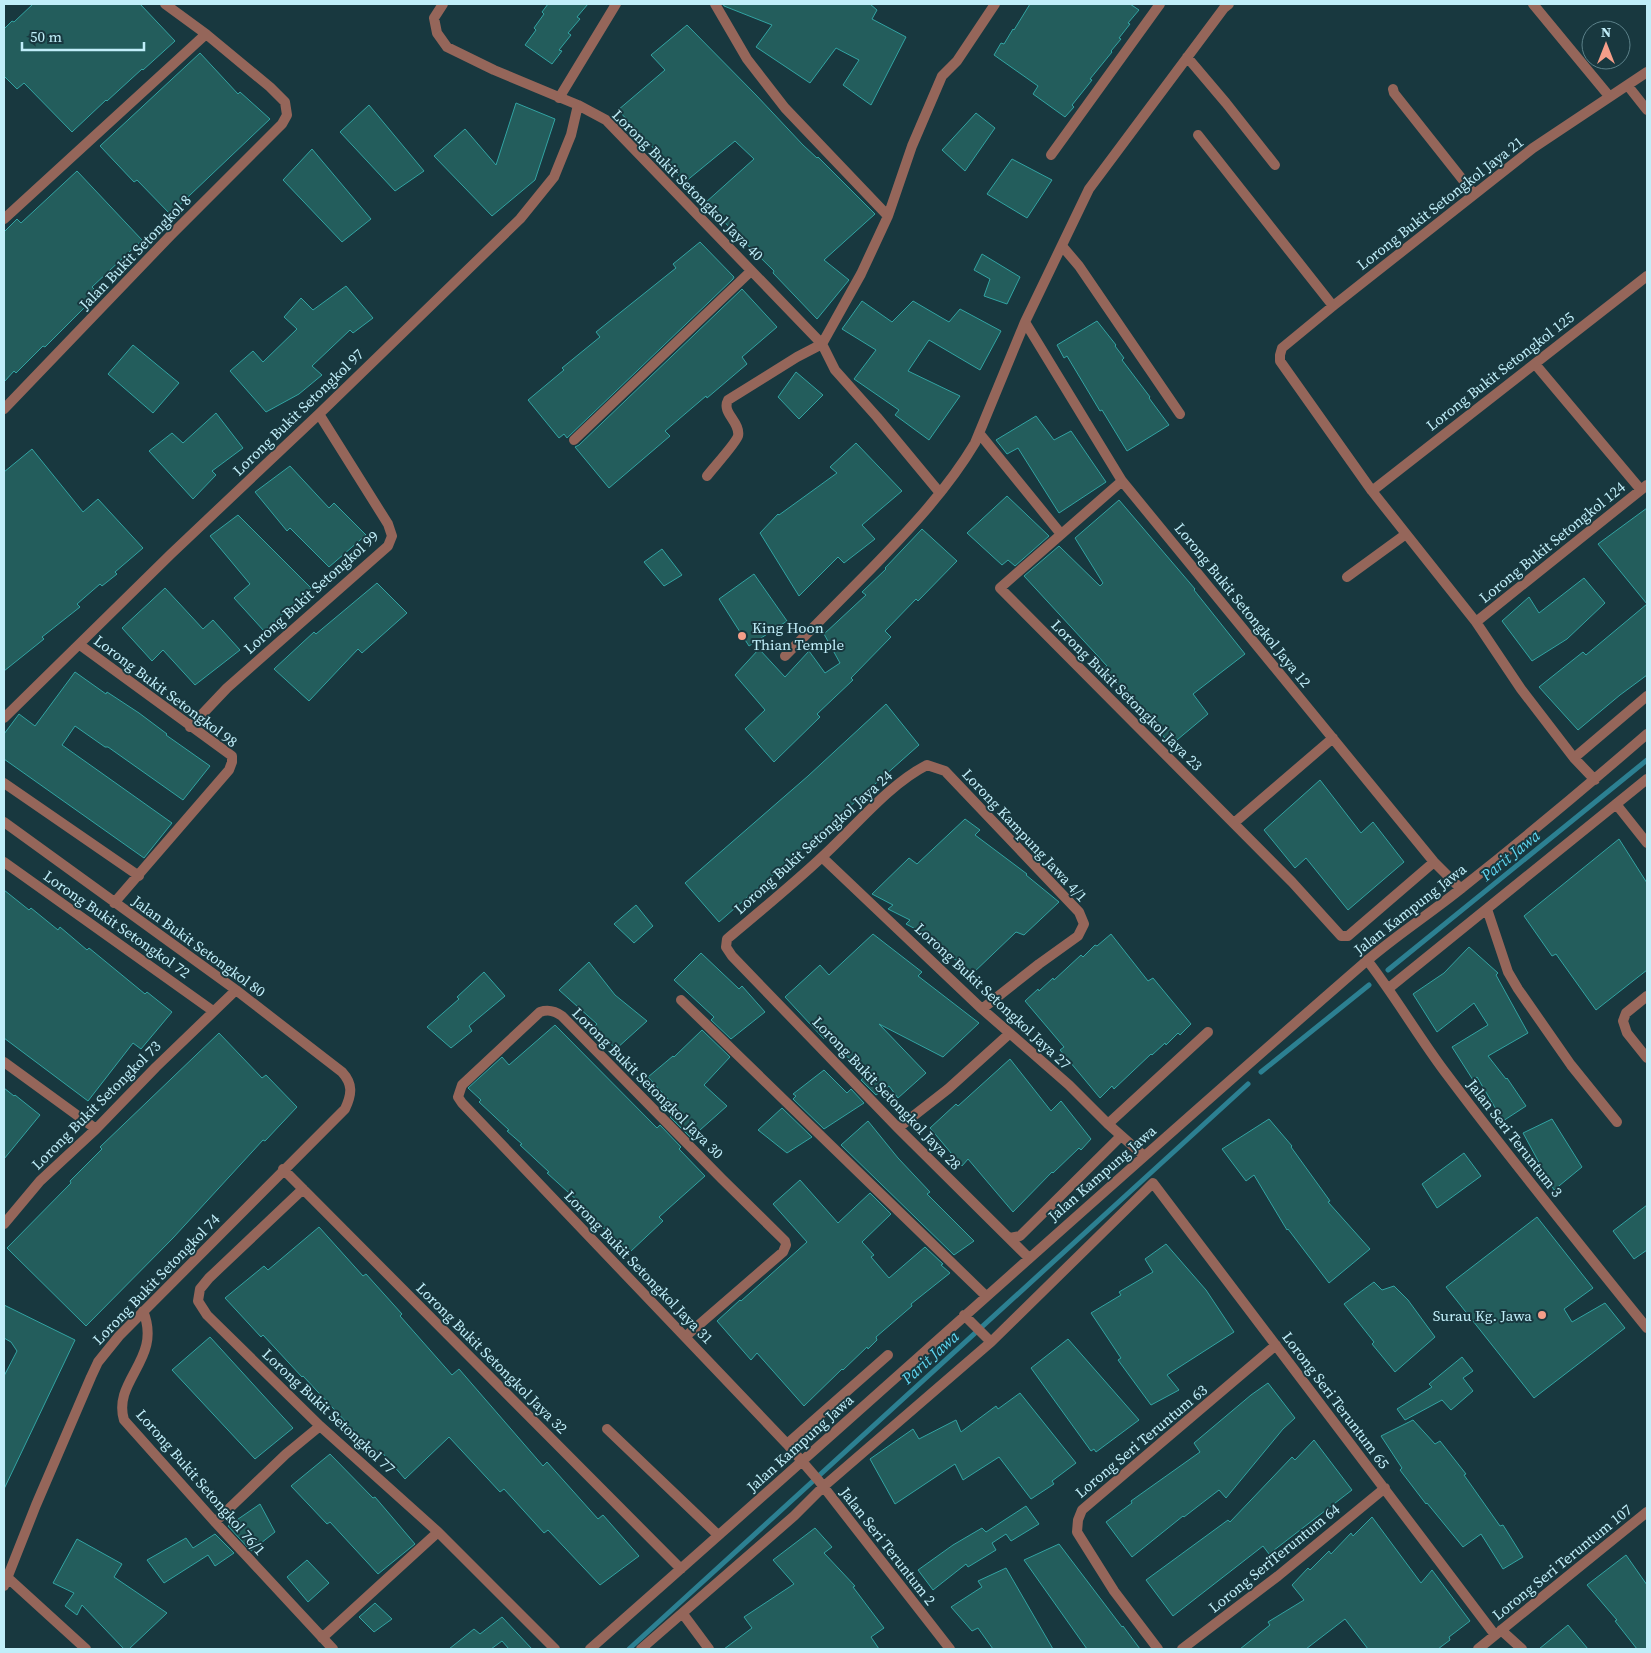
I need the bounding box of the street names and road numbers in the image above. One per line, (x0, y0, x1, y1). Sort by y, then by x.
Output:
street label: Lorong Bukit Setongkol Jaya 40 (608, 105, 768, 265)
street label: Lorong Bukit Setongkol Jaya 21 (1352, 131, 1528, 275)
street label: Jalan Bukit Setongkol 8 (74, 190, 196, 315)
street label: Lorong Bukit Setongkol 125 (1422, 307, 1578, 435)
street label: Lorong Bukit Setongkol 97 (228, 344, 368, 480)
street label: Lorong Bukit Setongkol 124 (1474, 476, 1630, 608)
street label: Lorong Bukit Setongkol Jaya 12 (1170, 518, 1316, 692)
street label: Lorong Bukit Setongkol 99 (239, 526, 383, 658)
street label: Lorong Bukit Setongkol Jaya 23 (1047, 615, 1207, 775)
street label: Lorong Bukit Setongkol 98 (90, 630, 242, 752)
street label: Lorong Kampung Jawa 4/1 (958, 764, 1092, 906)
street label: Lorong Bukit Setongkol Jaya 24 (729, 765, 897, 919)
street label: Jalan Kampung Jawa (1349, 858, 1471, 960)
street label: Lorong Bukit Setongkol 72 (39, 865, 195, 983)
street label: Jalan Bukit Setongkol 80 (127, 890, 270, 1002)
street label: Lorong Bukit Setongkol Jaya 27 (910, 918, 1076, 1074)
street label: Lorong Bukit Setongkol Jaya 30 (568, 1003, 728, 1163)
street label: Lorong Bukit Setongkol Jaya 28 (808, 1012, 966, 1174)
street label: Lorong Bukit Setongkol 73 (27, 1036, 165, 1174)
street label: Jalan Seri Teruntum 3 (1462, 1074, 1568, 1201)
street label: Jalan Kampung Jawa (1043, 1120, 1161, 1227)
street label: Lorong Bukit Setongkol Jaya 31 (560, 1186, 718, 1348)
street label: Lorong Bukit Setongkol 74 (88, 1208, 225, 1349)
street label: Lorong Bukit Setongkol Jaya 32 (412, 1278, 572, 1438)
street label: Lorong Seri Teruntum 65 (1277, 1327, 1395, 1473)
street label: Lorong Bukit Setongkol 77 (258, 1344, 400, 1478)
street label: Lorong Seri Teruntum 63 (1070, 1379, 1212, 1503)
street label: Jalan Kampung Jawa (741, 1389, 858, 1497)
street label: Lorong Bukit Setongkol 76/1 (132, 1404, 270, 1560)
street label: Jalan Seri Teruntum 2 (835, 1482, 941, 1609)
street label: Lorong SeriTeruntum 64 (1204, 1498, 1344, 1618)
street label: Lorong Seri Teruntum 107 (1488, 1499, 1636, 1625)

